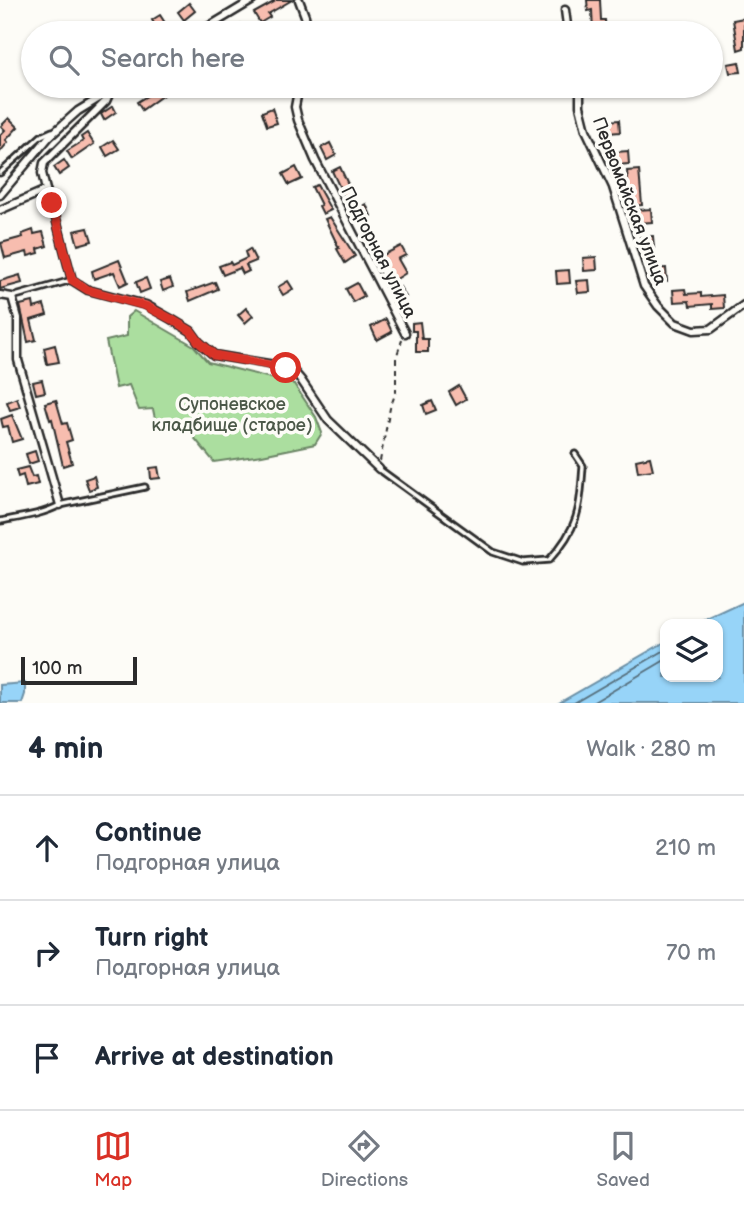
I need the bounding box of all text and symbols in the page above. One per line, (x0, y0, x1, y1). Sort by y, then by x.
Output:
search box (21, 21, 723, 98)
icon: search (45, 41, 83, 79)
text: Search here (101, 44, 245, 75)
street label: Первомайская улица (588, 114, 671, 289)
street label: Подгорная улица (336, 183, 421, 322)
route end (36, 187, 67, 218)
route start (270, 352, 301, 383)
park label: Супоневское кладбище (старое) (151, 394, 313, 436)
map controls (660, 619, 723, 682)
button: layers (660, 619, 723, 682)
scale bar (21, 654, 136, 686)
text: 100 m (32, 657, 83, 680)
text: 4 min (28, 731, 103, 767)
text: Walk · 280 m (586, 735, 716, 763)
text: Continue (95, 818, 202, 849)
icon: ahead (28, 829, 66, 867)
text: 210 m (655, 834, 716, 862)
text: Подгорная улица (95, 849, 280, 877)
text: Turn right (95, 923, 208, 954)
icon: right (28, 934, 66, 972)
text: 70 m (666, 939, 716, 967)
text: Подгорная улица (95, 954, 280, 982)
icon: arrive (28, 1039, 66, 1077)
text: Arrive at destination (95, 1042, 334, 1073)
tab: Map (94, 1127, 132, 1192)
tab: Directions (321, 1127, 408, 1192)
tab: Saved (596, 1127, 650, 1192)

